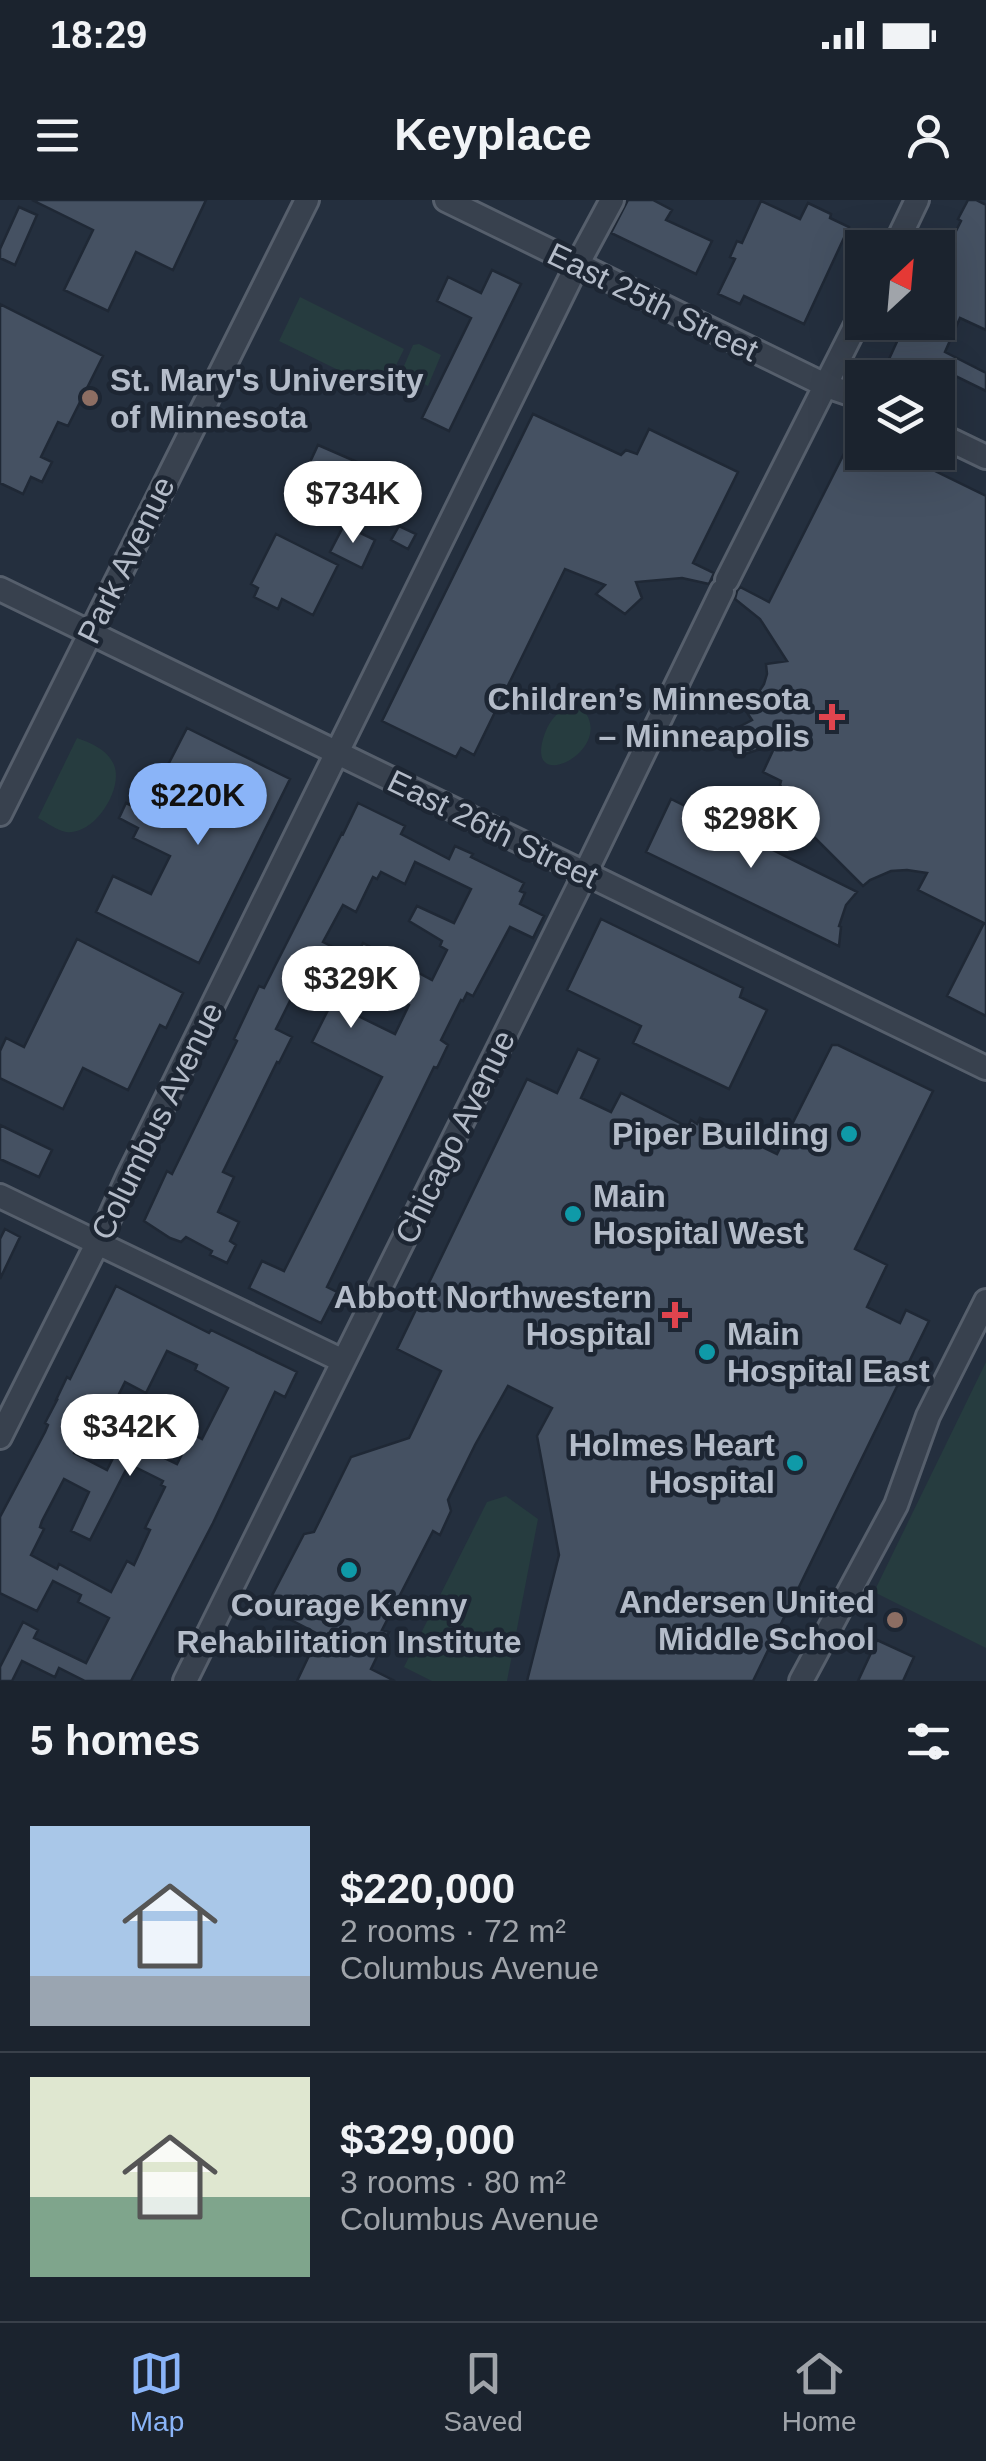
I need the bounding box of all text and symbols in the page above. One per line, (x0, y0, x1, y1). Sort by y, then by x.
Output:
text: 18:29 (50, 14, 147, 56)
icon: menu (30, 108, 85, 163)
icon: person (901, 108, 956, 163)
text: Keyplace (394, 109, 592, 160)
north arrow (845, 230, 955, 340)
map controls (845, 230, 955, 470)
street label: East 25th Street (542, 236, 764, 369)
button: layers (845, 360, 955, 470)
place label: St. Mary's University of Minnesota (110, 362, 424, 435)
marker: St. Mary's University of Minnesota (79, 387, 101, 409)
pin: $734K (283, 461, 423, 546)
street label: Park Avenue (70, 471, 182, 649)
text: $734K (306, 475, 400, 511)
place label: Children’s Minnesota – Minneapolis (488, 681, 810, 754)
marker: Children’s Minnesota – Minneapolis (819, 704, 845, 730)
pin: $220K (128, 763, 268, 848)
street label: East 26th Street (382, 763, 604, 896)
text: $220K (151, 777, 245, 813)
pin: $298K (681, 786, 821, 871)
text: $298K (704, 800, 798, 836)
pin: $329K (281, 946, 421, 1031)
text: $329K (304, 960, 398, 996)
street label: Columbus Avenue (84, 997, 230, 1245)
street label: Chicago Avenue (388, 1025, 522, 1249)
place label: Piper Building (612, 1116, 829, 1152)
marker: Piper Building (838, 1123, 860, 1145)
place label: Main Hospital West (593, 1178, 804, 1251)
marker: Main Hospital West (562, 1203, 584, 1225)
place label: Abbott Northwestern Hospital (334, 1279, 652, 1352)
marker: Abbott Northwestern Hospital (662, 1302, 688, 1328)
place label: Main Hospital East (727, 1316, 930, 1389)
marker: Main Hospital East (696, 1341, 718, 1363)
pin: $342K (60, 1394, 200, 1479)
text: $342K (83, 1408, 177, 1444)
place label: Holmes Heart Hospital (569, 1427, 775, 1500)
marker: Holmes Heart Hospital (784, 1452, 806, 1474)
marker: Courage Kenny Rehabilitation Institute (338, 1559, 360, 1581)
place label: Andersen United Middle School (619, 1584, 875, 1657)
place label: Courage Kenny Rehabilitation Institute (177, 1587, 521, 1660)
marker: Andersen United Middle School (884, 1609, 906, 1631)
icon: filters (901, 1714, 956, 1769)
text: 5 homes (30, 1717, 200, 1764)
text: $220,000 (340, 1865, 515, 1912)
icon: home (110, 1866, 230, 1986)
text: 2 rooms · 72 m² (340, 1913, 566, 1949)
text: Columbus Avenue (340, 1950, 599, 1986)
text: $329,000 (340, 2116, 515, 2163)
icon: home (110, 2117, 230, 2237)
text: 3 rooms · 80 m² (340, 2164, 566, 2200)
text: Columbus Avenue (340, 2201, 599, 2237)
tab: Map (129, 2346, 184, 2438)
tab: Saved (443, 2346, 523, 2438)
tab: Home (782, 2346, 856, 2438)

